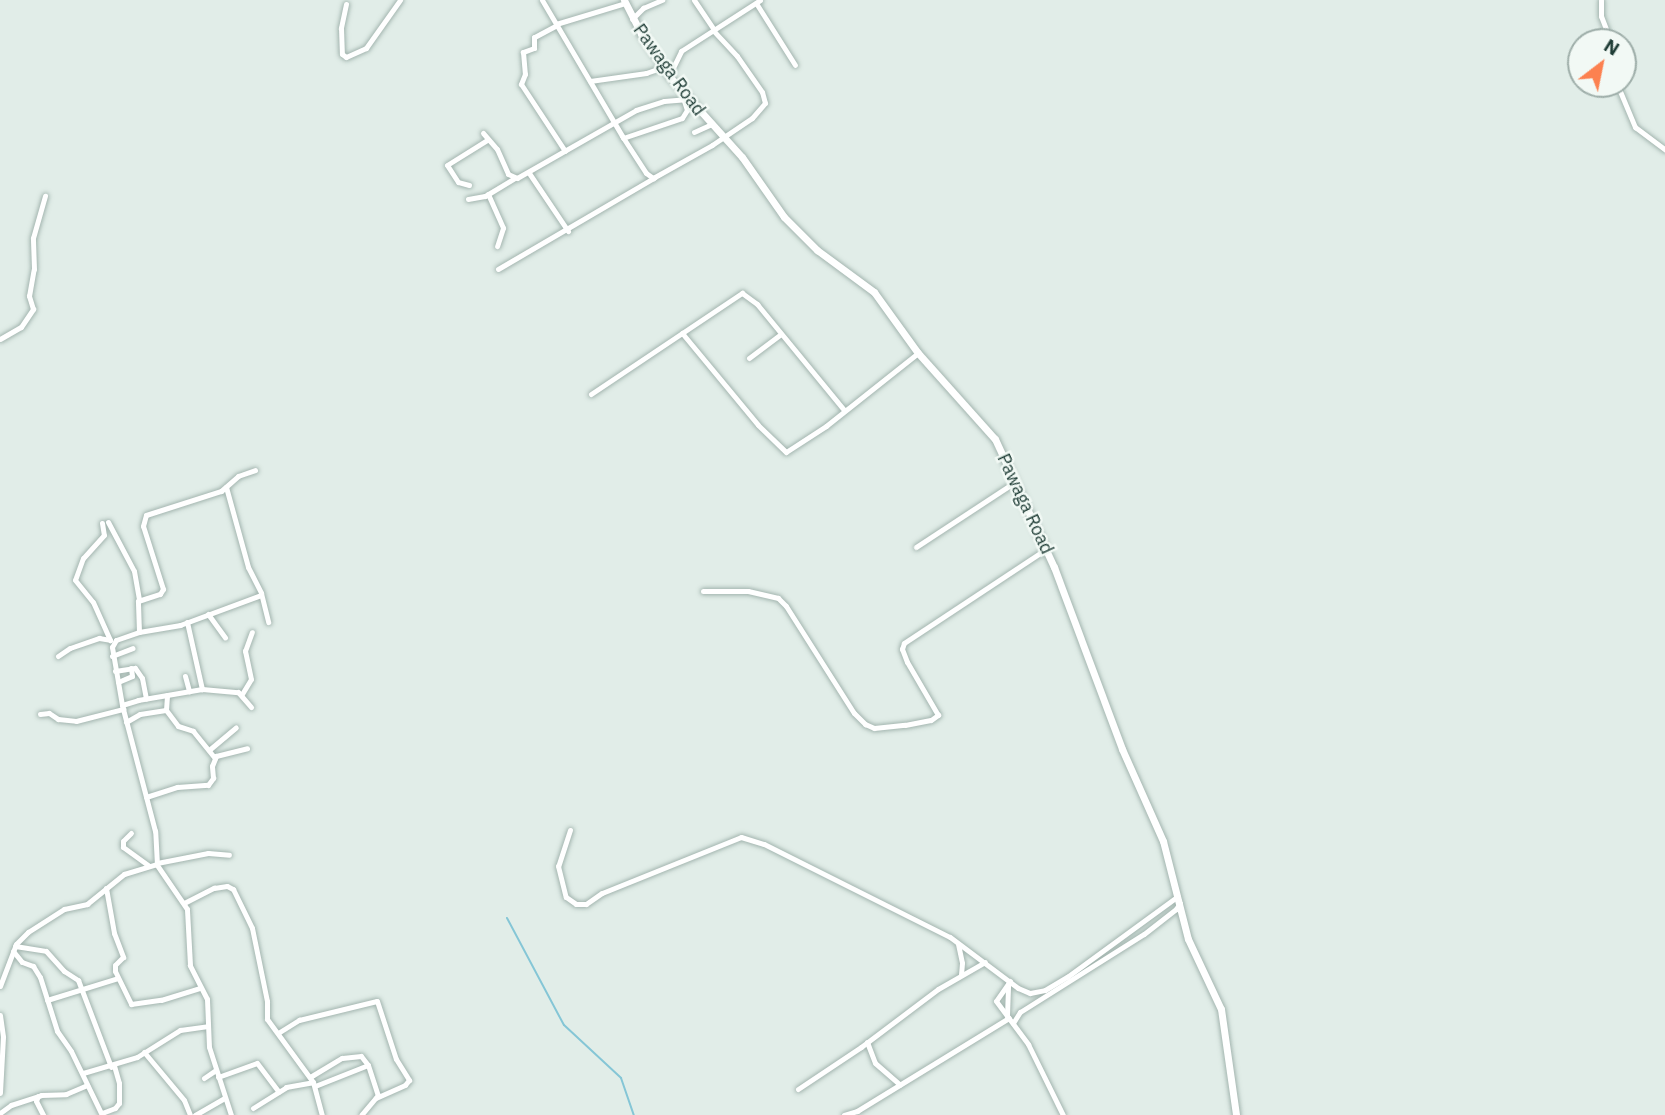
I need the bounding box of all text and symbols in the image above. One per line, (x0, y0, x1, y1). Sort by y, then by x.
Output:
street label: Pawaga Road (628, 20, 710, 120)
north arrow (1567, 28, 1637, 98)
text: N (1600, 33, 1624, 61)
street label: Pawaga Road (992, 450, 1058, 558)

